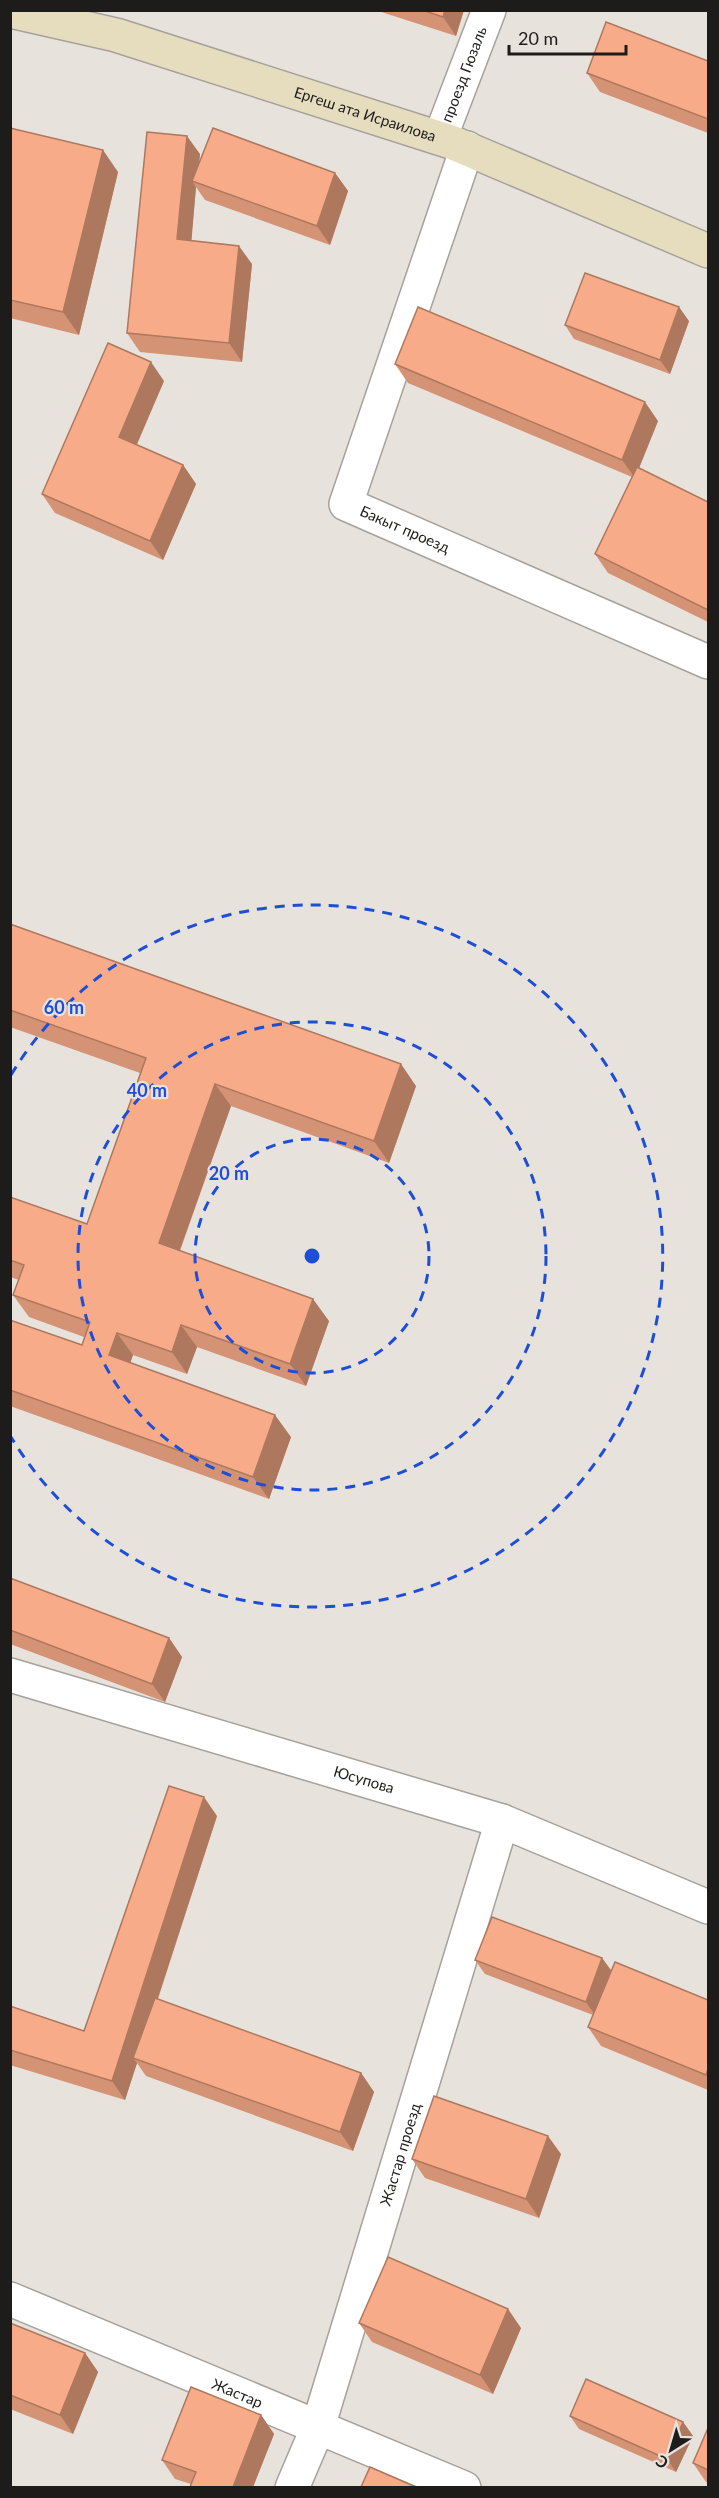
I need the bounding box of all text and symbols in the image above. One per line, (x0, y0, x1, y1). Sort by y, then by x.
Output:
scale bar (509, 18, 626, 56)
street label: проезд Гюзаль (437, 24, 490, 125)
text: 20 m (518, 27, 558, 49)
street label: Ергеш ата Исраилова (292, 82, 438, 145)
street label: Бакыт проезд (357, 501, 453, 556)
text: 60 m (44, 996, 84, 1018)
text: 40 m (127, 1079, 167, 1101)
text: 20 m (209, 1162, 249, 1184)
centre of rings (302, 1246, 322, 1266)
street label: Юсупова (332, 1762, 396, 1797)
street label: Жастар проезд (376, 2101, 424, 2208)
street label: Жастар (209, 2374, 266, 2411)
north arrow (641, 2420, 701, 2480)
text: С (651, 2451, 672, 2473)

